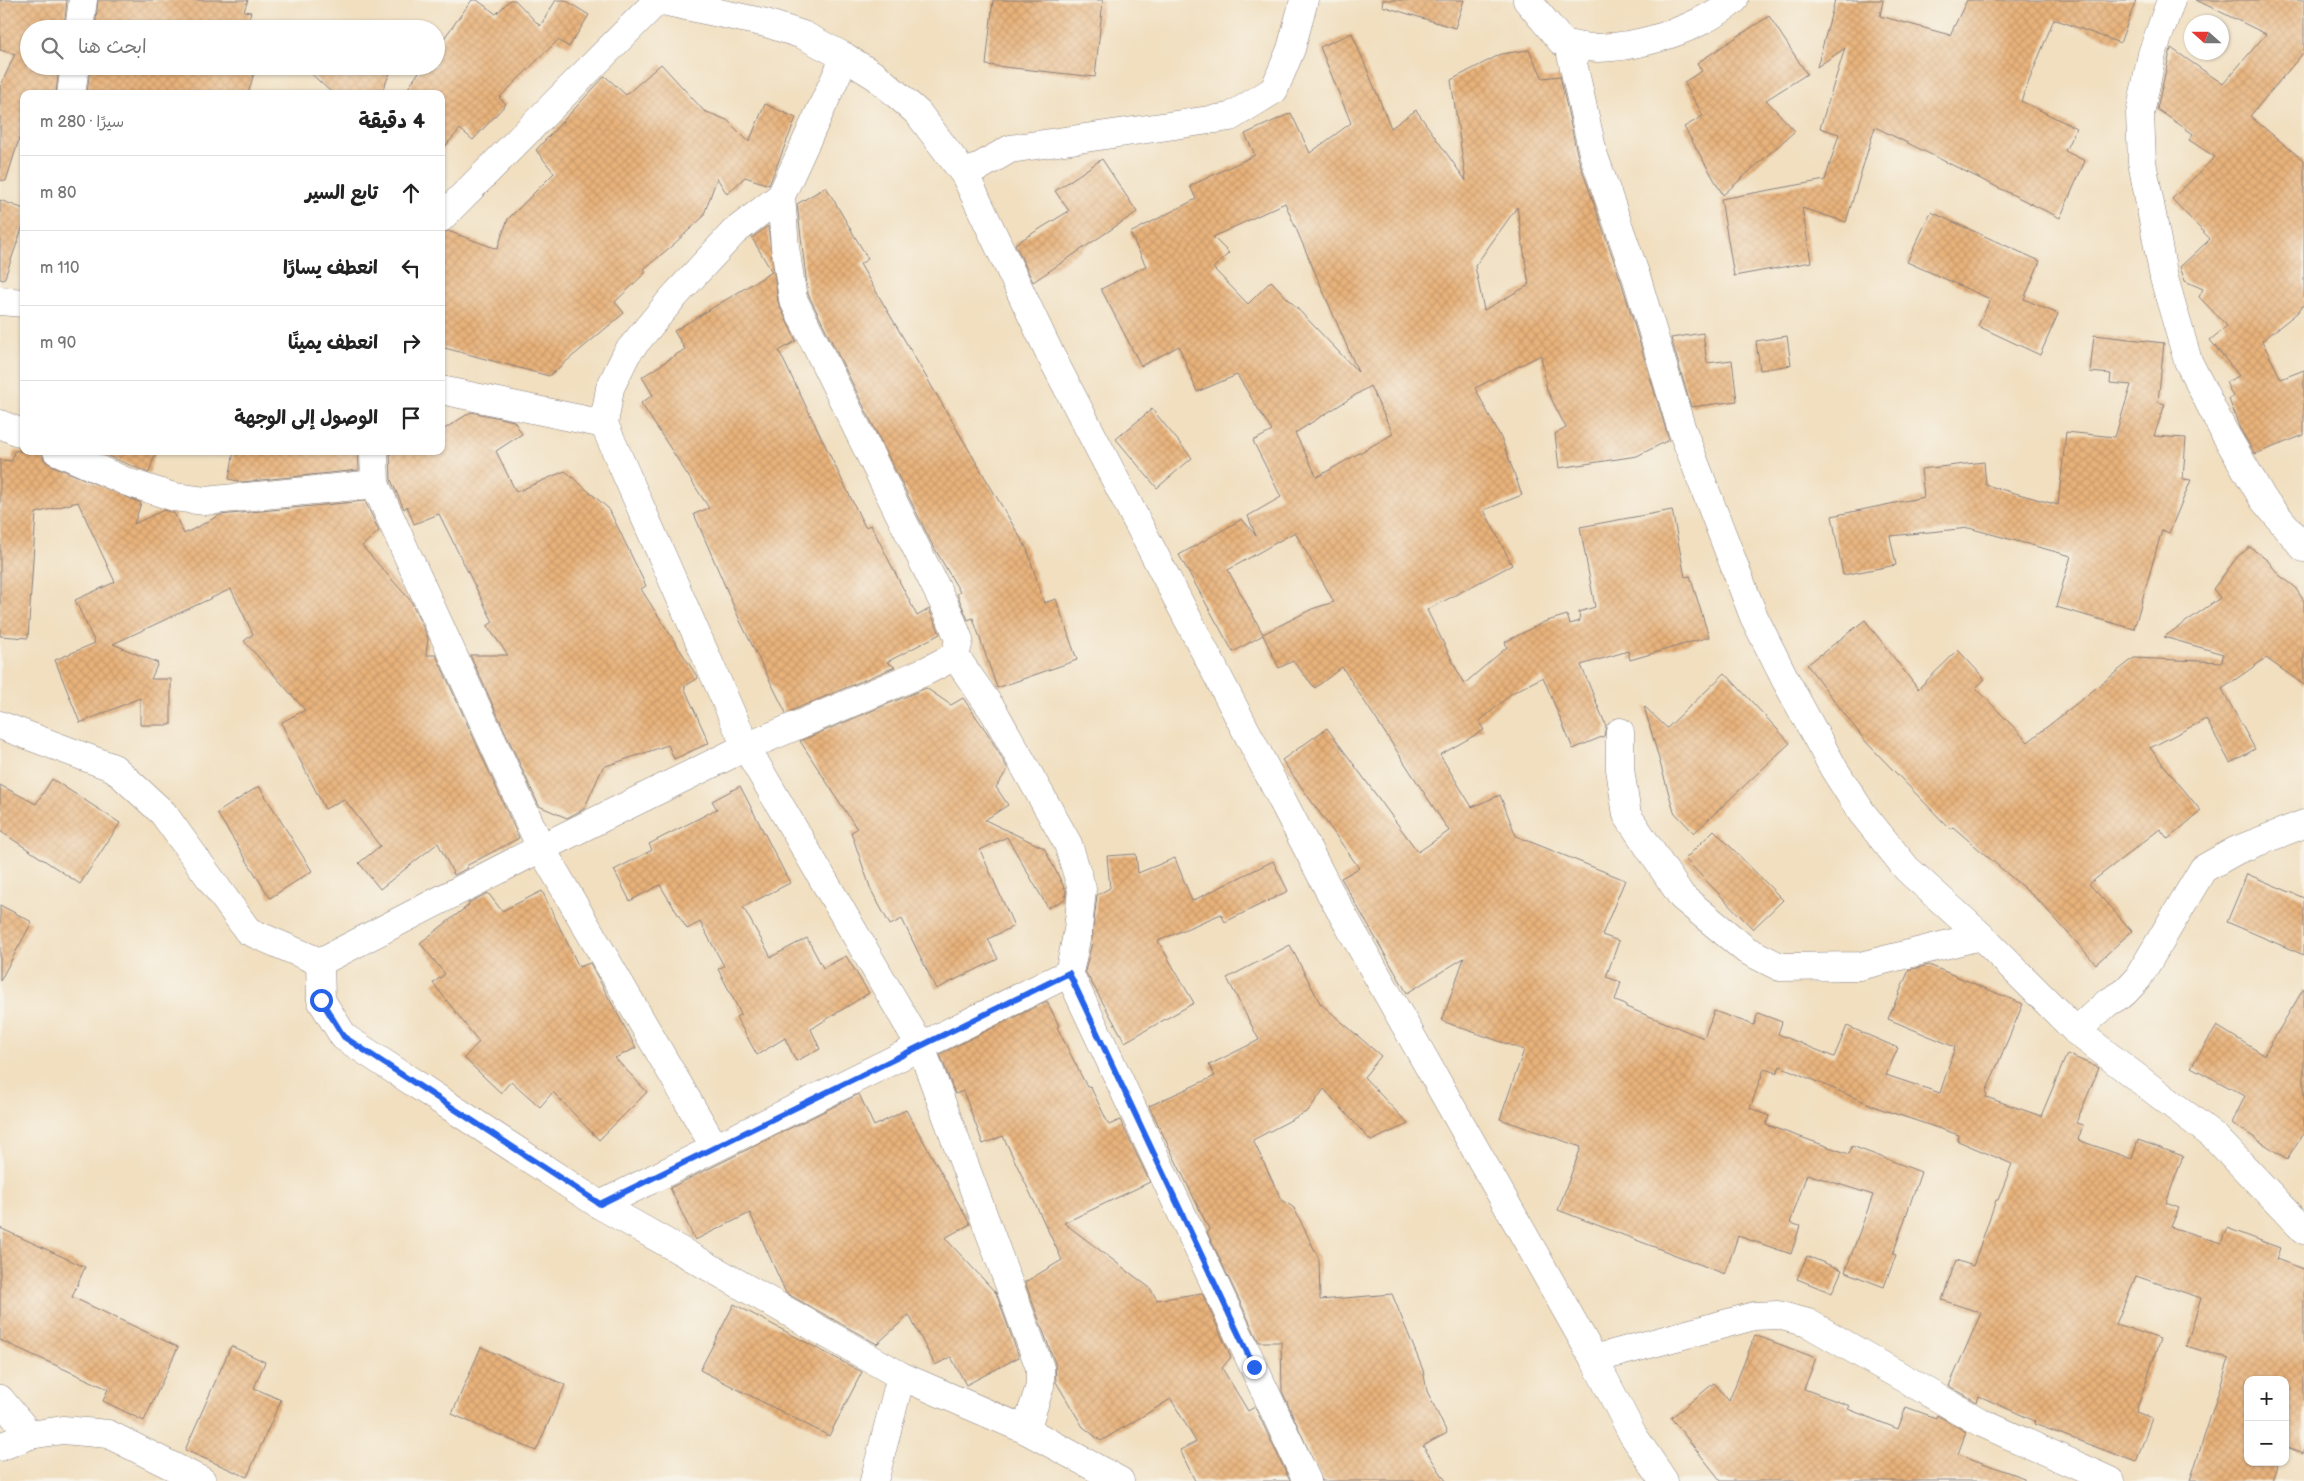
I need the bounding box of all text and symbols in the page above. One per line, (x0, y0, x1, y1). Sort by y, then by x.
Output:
north arrow (2184, 15, 2229, 60)
search box (20, 20, 445, 75)
icon: search (38, 34, 66, 62)
text: ابحث هنا (78, 36, 147, 59)
text: 4 دقيقة (359, 109, 425, 134)
text: سيرًا · 280 m (40, 113, 124, 132)
icon: ahead (397, 179, 425, 207)
text: تابع السير (305, 182, 378, 205)
text: 80 m (40, 184, 76, 203)
icon: left (397, 254, 425, 282)
text: انعطف يسارًا (283, 257, 378, 280)
text: 110 m (40, 259, 79, 278)
icon: right (397, 329, 425, 357)
text: انعطف يمينًا (288, 332, 378, 355)
text: 90 m (40, 334, 76, 353)
icon: arrive (397, 404, 425, 432)
text: الوصول إلى الوجهة (234, 407, 378, 430)
route start (310, 989, 333, 1012)
route end (1243, 1356, 1266, 1379)
map controls (2244, 1376, 2289, 1466)
button: + (2244, 1376, 2289, 1421)
button: − (2244, 1421, 2289, 1466)

